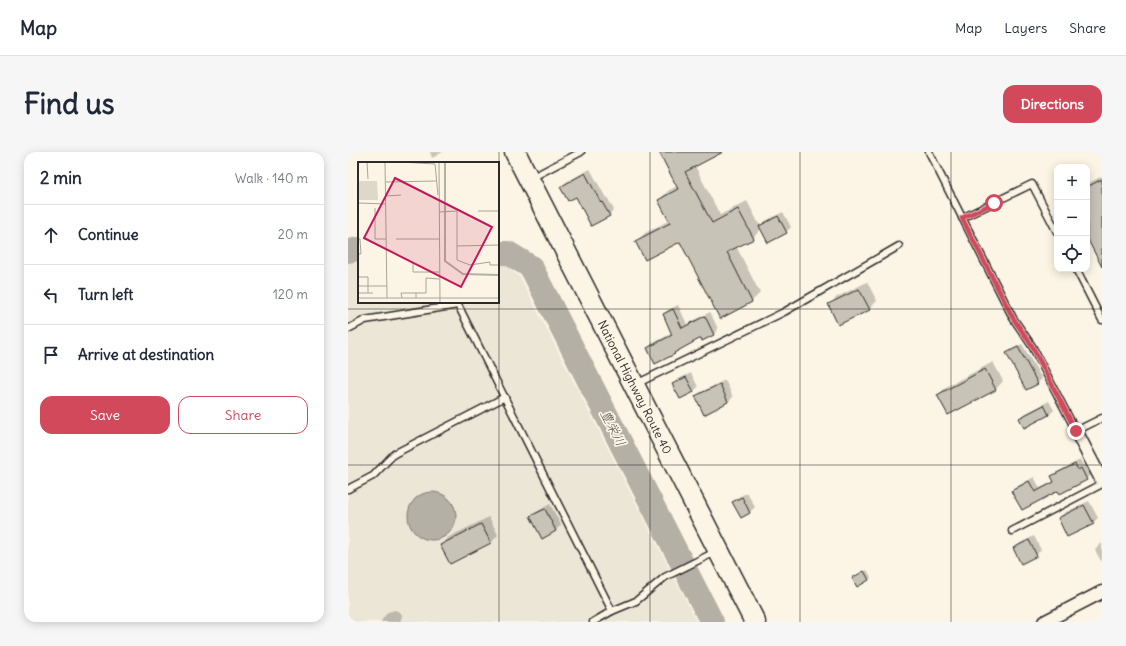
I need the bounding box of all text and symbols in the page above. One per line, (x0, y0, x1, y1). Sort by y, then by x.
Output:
text: Map (20, 16, 57, 40)
text: Map (955, 19, 982, 37)
text: Layers (1004, 19, 1047, 37)
text: Share (1069, 19, 1106, 37)
button: Directions (1003, 85, 1102, 123)
text: Find us (24, 86, 115, 122)
inset map (358, 162, 499, 303)
map controls (1054, 164, 1090, 272)
button: + (1054, 164, 1090, 200)
text: 2 min (40, 167, 82, 189)
text: Walk · 140 m (235, 170, 308, 187)
route start (985, 194, 1003, 212)
button: − (1054, 200, 1090, 236)
icon: ahead (40, 224, 62, 246)
text: Continue (78, 225, 139, 244)
text: 20 m (278, 226, 308, 243)
button: locate (1054, 236, 1090, 272)
icon: left (40, 284, 62, 306)
text: Turn left (78, 285, 133, 304)
text: 120 m (273, 286, 308, 303)
street label: National Highway Route 40 (595, 318, 675, 456)
icon: arrive (40, 344, 62, 366)
text: Arrive at destination (78, 345, 214, 364)
button: Save (40, 396, 170, 434)
button: Share (178, 396, 308, 434)
water label: 豊栄川 (597, 407, 629, 449)
route end (1067, 422, 1085, 440)

